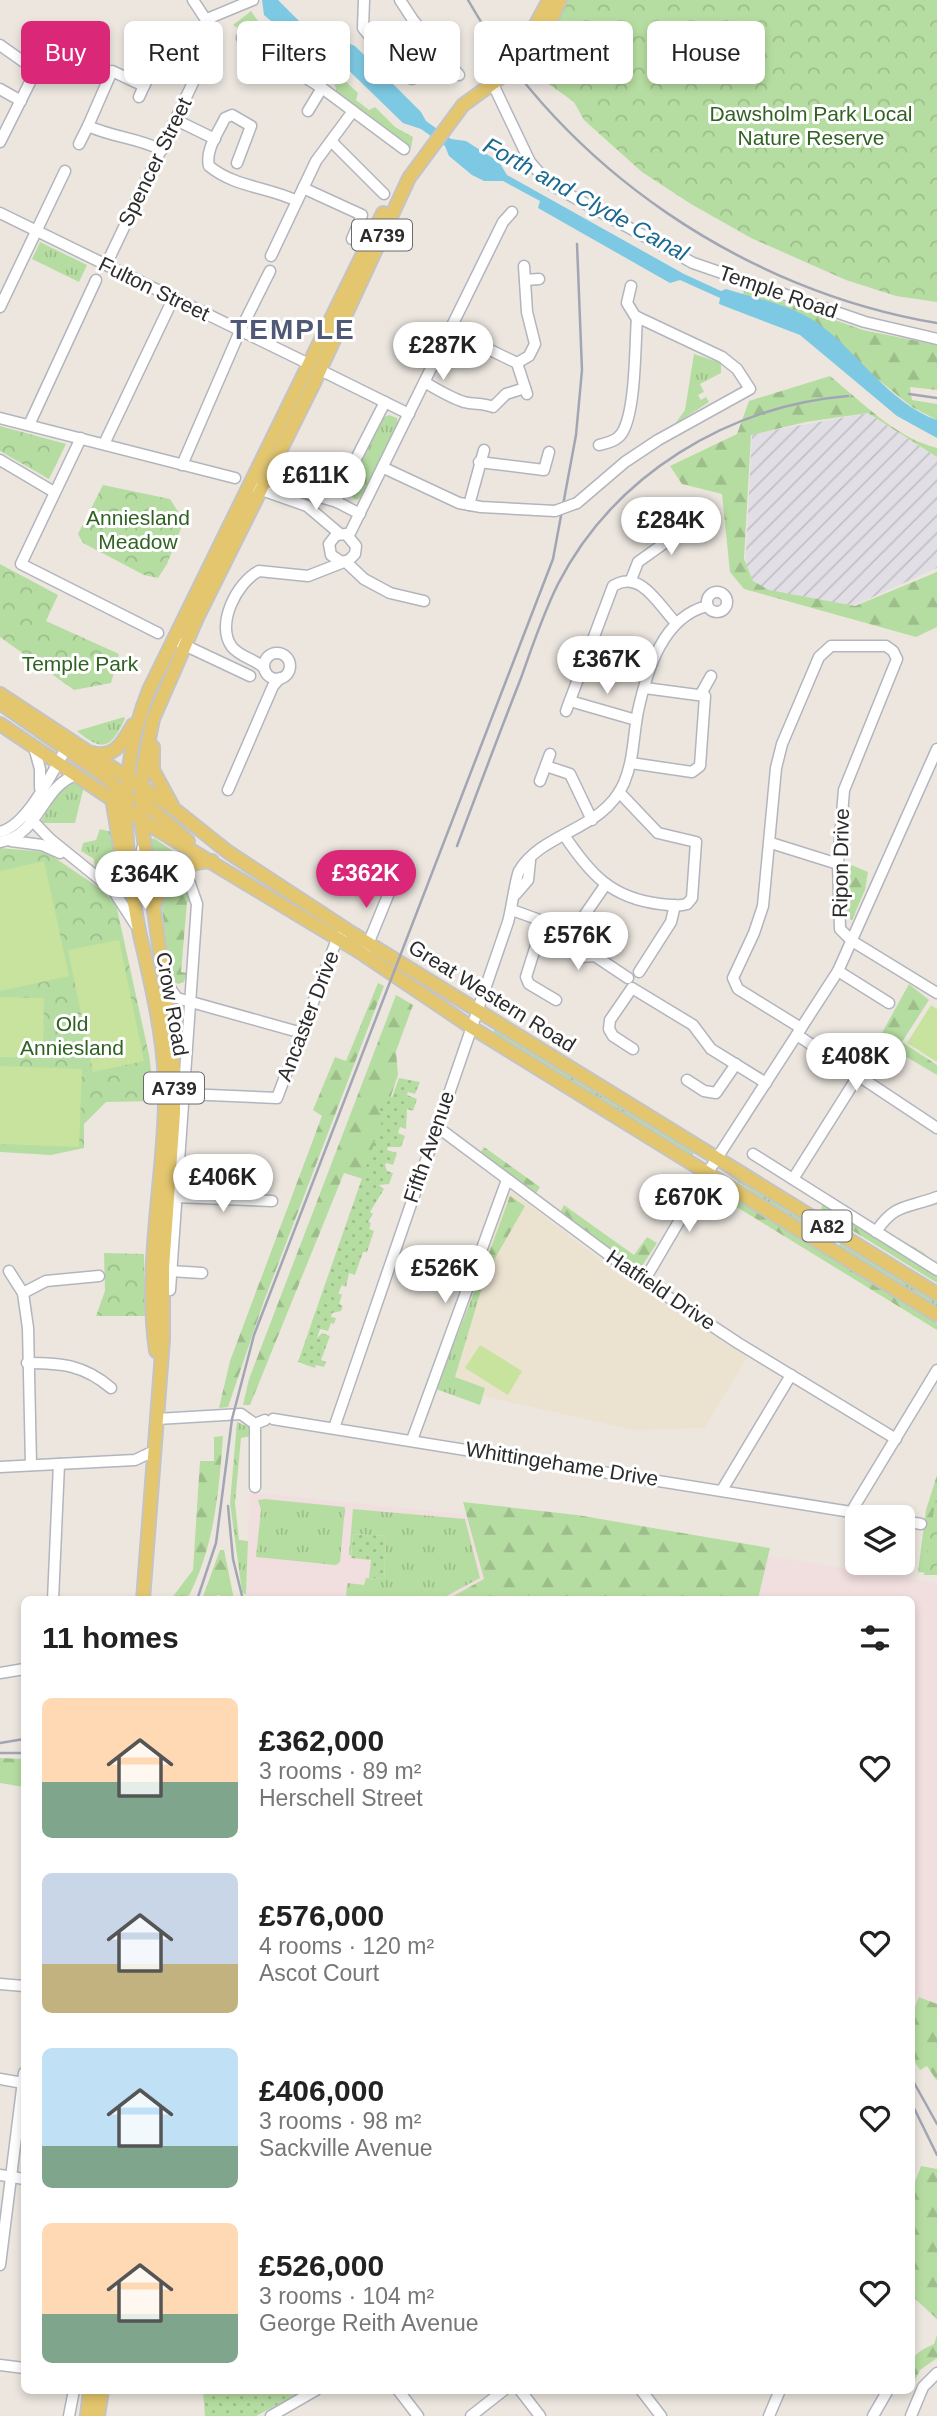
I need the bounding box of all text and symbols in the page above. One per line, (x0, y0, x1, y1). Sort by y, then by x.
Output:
chip: Buy (21, 21, 110, 84)
chip: Rent (124, 21, 223, 84)
chip: Filters (237, 21, 350, 84)
chip: New (364, 21, 460, 84)
chip: Apartment (474, 21, 633, 84)
chip: House (647, 21, 765, 84)
street label: Spencer Street (114, 94, 196, 230)
park label: Dawsholm Park Local Nature Reserve (709, 102, 913, 149)
water label: Forth and Clyde Canal (479, 132, 694, 267)
road number: A739 (352, 219, 412, 250)
street label: Fulton Street (95, 252, 213, 325)
street label: Temple Road (716, 261, 840, 323)
district label: TEMPLE (230, 314, 356, 345)
pin: £287K (394, 322, 492, 382)
text: £287K (409, 332, 477, 358)
pin: £611K (267, 452, 365, 512)
text: £611K (283, 462, 349, 488)
pin: £284K (622, 498, 720, 557)
park label: Anniesland Meadow (86, 506, 190, 553)
text: £284K (637, 507, 705, 533)
pin: £367K (558, 636, 656, 696)
text: £367K (573, 646, 641, 672)
park label: Temple Park (22, 652, 139, 675)
street label: Ripon Drive (828, 808, 853, 918)
pin: £362K (317, 850, 415, 910)
pin: £364K (96, 852, 194, 911)
text: £362K (332, 860, 400, 886)
text: £364K (111, 861, 179, 887)
pin: £576K (529, 912, 627, 972)
text: £576K (544, 922, 612, 948)
street label: Great Western Road (405, 935, 580, 1056)
street label: Ancaster Drive (272, 947, 343, 1084)
street label: Crow Road (152, 950, 193, 1058)
park label: Old Anniesland (20, 1012, 124, 1059)
pin: £408K (807, 1034, 905, 1093)
text: £408K (822, 1043, 890, 1069)
road number: A739 (144, 1072, 204, 1104)
street label: Fifth Avenue (399, 1088, 458, 1206)
pin: £406K (174, 1154, 272, 1214)
text: £406K (189, 1164, 257, 1190)
pin: £670K (640, 1174, 738, 1234)
text: £670K (655, 1184, 723, 1210)
road number: A82 (802, 1210, 852, 1242)
street label: Hatfield Drive (603, 1245, 720, 1334)
pin: £526K (396, 1246, 494, 1305)
text: £526K (411, 1255, 479, 1281)
street label: Whittingehame Drive (464, 1437, 660, 1490)
map controls (845, 1505, 915, 1575)
button: layers (845, 1505, 915, 1575)
icon: filters (856, 1619, 894, 1657)
text: 11 homes (42, 1621, 179, 1654)
text: £362,000 (259, 1724, 384, 1757)
icon: home (98, 1726, 182, 1810)
icon: heart (856, 1749, 894, 1787)
text: 3 rooms · 89 m² (259, 1758, 421, 1784)
text: Herschell Street (259, 1785, 423, 1811)
text: £576,000 (259, 1899, 384, 1932)
icon: home (98, 1901, 182, 1985)
icon: heart (856, 1924, 894, 1962)
text: 4 rooms · 120 m² (259, 1933, 434, 1959)
text: Ascot Court (259, 1960, 379, 1986)
text: £406,000 (259, 2074, 384, 2107)
icon: home (98, 2076, 182, 2160)
icon: heart (856, 2099, 894, 2137)
text: 3 rooms · 98 m² (259, 2108, 421, 2134)
text: Sackville Avenue (259, 2135, 432, 2161)
text: £526,000 (259, 2249, 384, 2282)
icon: home (98, 2251, 182, 2335)
icon: heart (856, 2274, 894, 2312)
text: 3 rooms · 104 m² (259, 2283, 434, 2309)
text: George Reith Avenue (259, 2310, 479, 2336)

